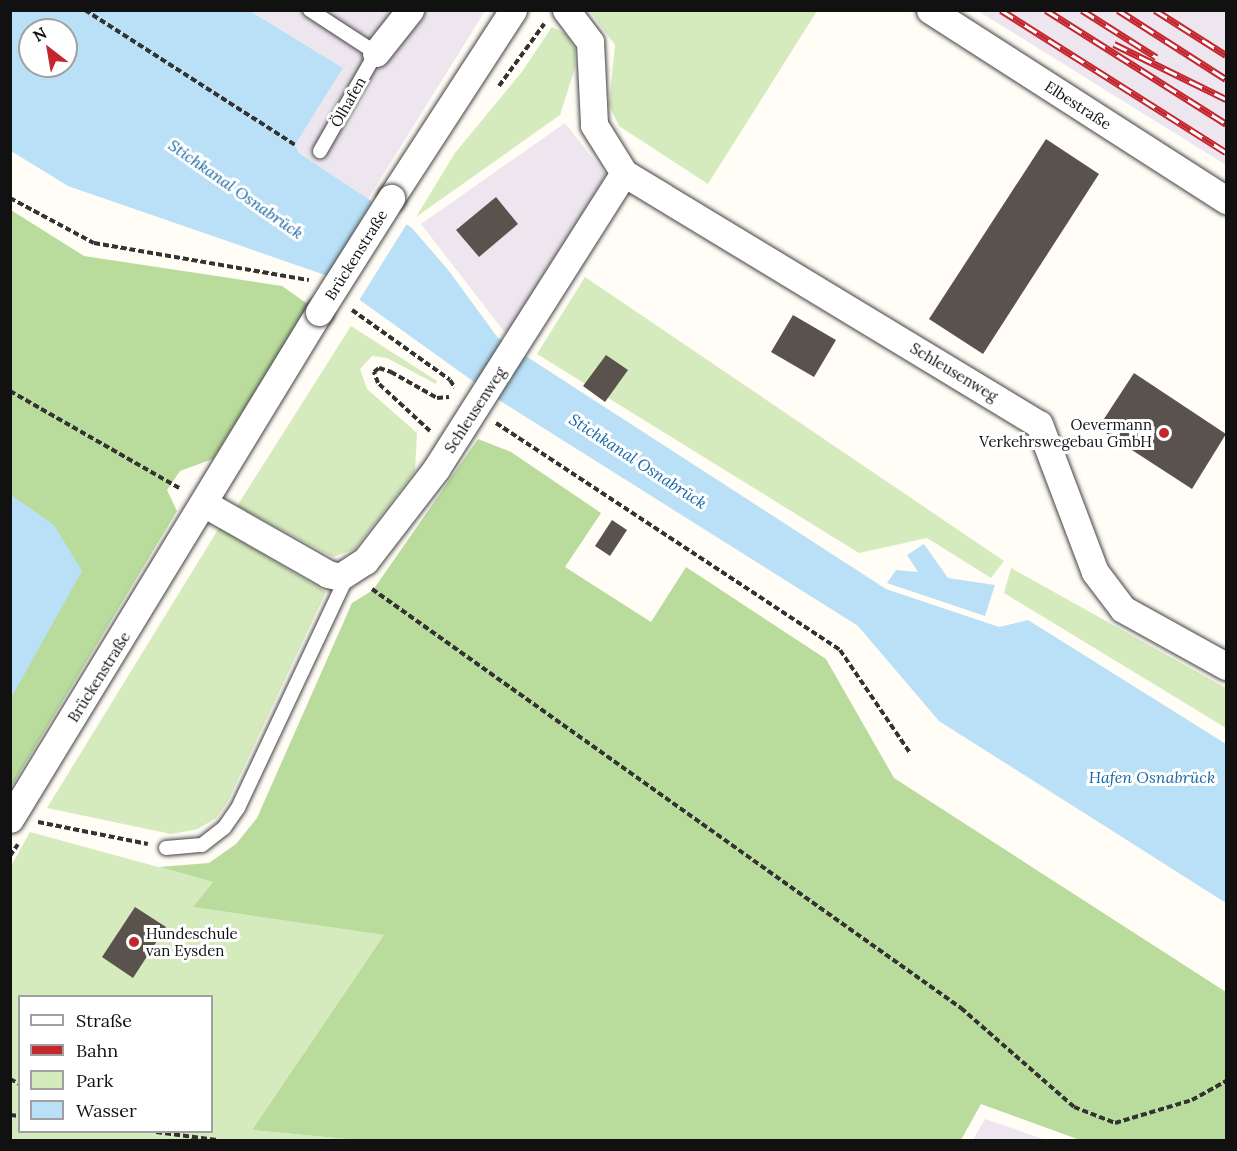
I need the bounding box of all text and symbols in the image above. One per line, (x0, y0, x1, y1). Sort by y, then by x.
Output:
north arrow (18, 18, 78, 78)
text: N (29, 23, 50, 46)
street label: Ölhafen (326, 74, 370, 130)
street label: Elbestraße (1041, 77, 1115, 133)
water label: Stichkanal Osnabrück (165, 135, 307, 243)
street label: Brückenstraße (321, 207, 391, 303)
street label: Schleusenweg (907, 339, 1001, 405)
street label: Schleusenweg (441, 364, 509, 456)
water label: Stichkanal Osnabrück (566, 409, 710, 513)
place label: Oevermann Verkehrswegebau GmbH (979, 415, 1152, 450)
marker: Oevermann Verkehrswegebau GmbH (1157, 426, 1171, 440)
street label: Brückenstraße (64, 629, 134, 725)
water label: Hafen Osnabrück (1089, 767, 1215, 787)
place label: Hundeschule van Eysden (146, 924, 238, 959)
marker: Hundeschule van Eysden (127, 935, 141, 949)
legend (18, 995, 213, 1133)
text: Straße (76, 1009, 132, 1032)
text: Bahn (76, 1039, 118, 1062)
text: Park (76, 1069, 113, 1092)
text: Wasser (76, 1099, 137, 1122)

